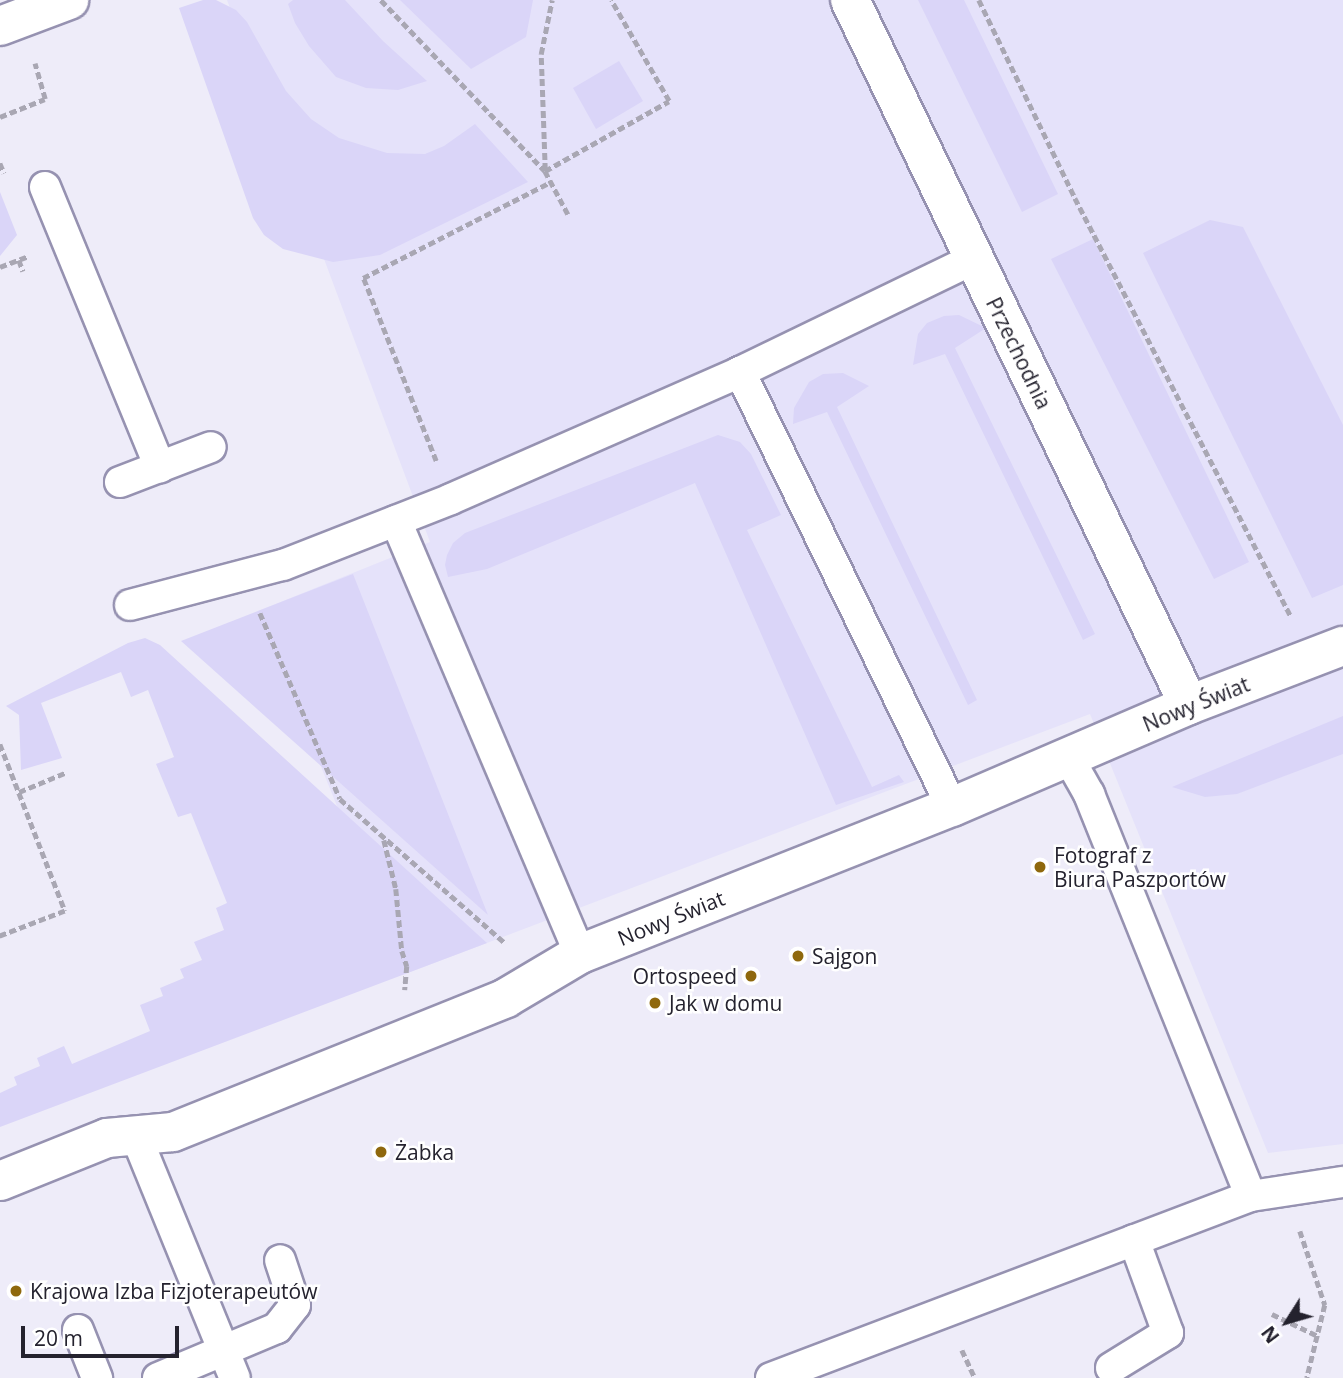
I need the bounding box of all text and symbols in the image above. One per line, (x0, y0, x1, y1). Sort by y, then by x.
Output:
street label: Przechodnia (981, 293, 1057, 413)
street label: Nowy Świat (1139, 671, 1253, 737)
place label: Fotograf z Biura Paszportów (1054, 842, 1226, 892)
marker: Fotograf z Biura Paszportów (1032, 859, 1048, 875)
street label: Nowy Świat (614, 885, 728, 951)
place label: Sajgon (812, 943, 877, 969)
marker: Sajgon (790, 948, 806, 964)
place label: Ortospeed (633, 963, 737, 989)
marker: Ortospeed (743, 968, 759, 984)
place label: Jak w domu (669, 990, 782, 1016)
marker: Jak w domu (647, 995, 663, 1011)
place label: Żabka (395, 1139, 454, 1165)
marker: Żabka (373, 1144, 389, 1160)
place label: Krajowa Izba Fizjoterapeutów (30, 1278, 317, 1304)
marker: Krajowa Izba Fizjoterapeutów (8, 1283, 24, 1299)
north arrow (1252, 1287, 1322, 1357)
scale bar (24, 1312, 182, 1356)
text: N (1255, 1321, 1285, 1349)
text: 20 m (34, 1324, 83, 1352)

